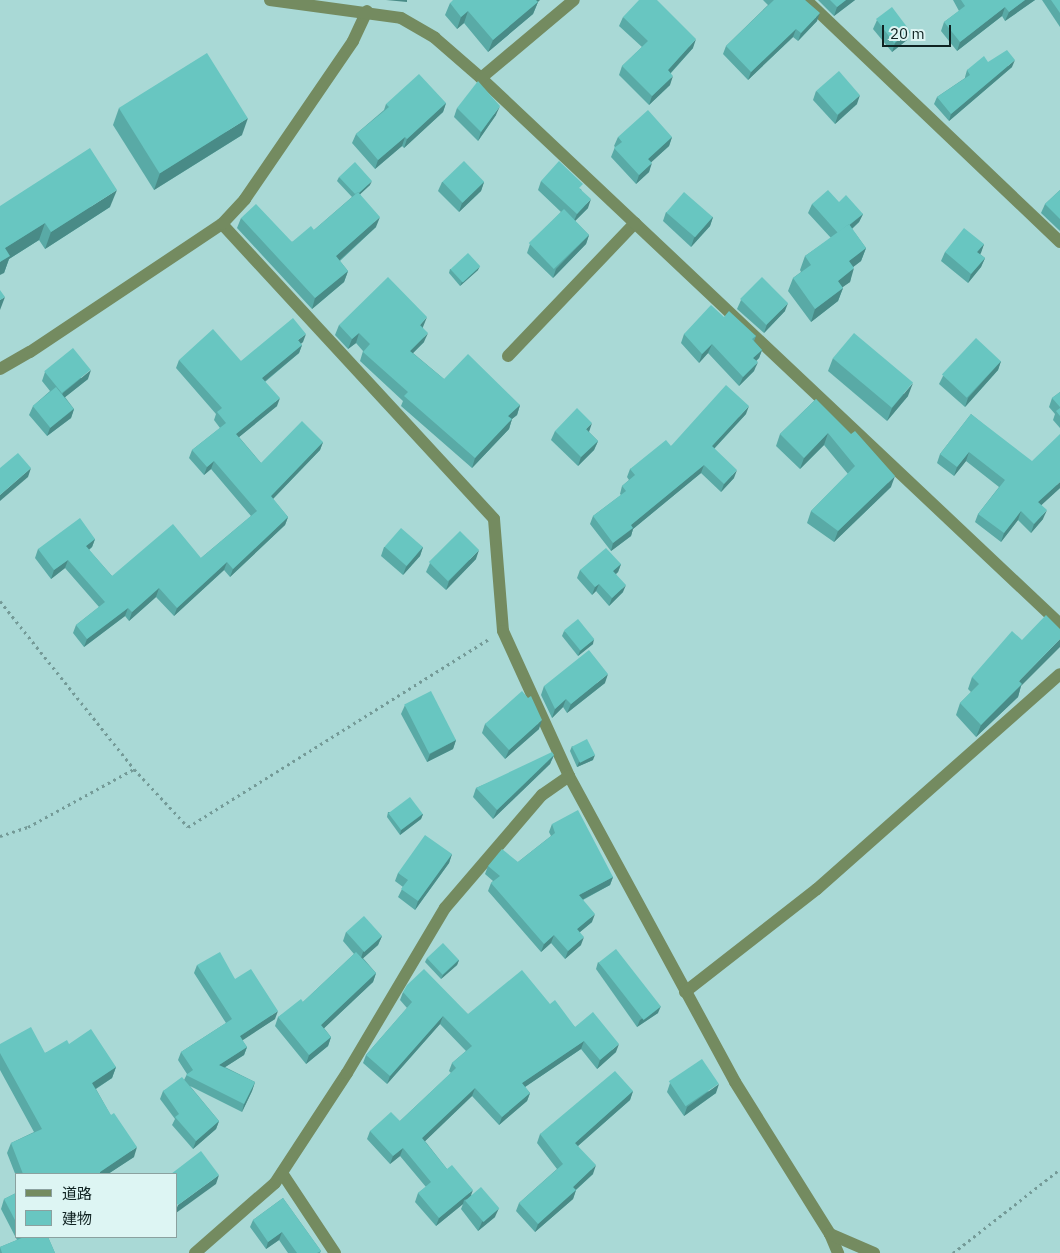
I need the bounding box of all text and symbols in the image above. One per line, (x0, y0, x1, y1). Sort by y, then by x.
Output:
scale bar (885, 15, 954, 47)
text: 20 m (890, 24, 925, 43)
legend (15, 1173, 178, 1238)
text: 道路 (62, 1184, 92, 1203)
text: 建物 (62, 1209, 92, 1228)

